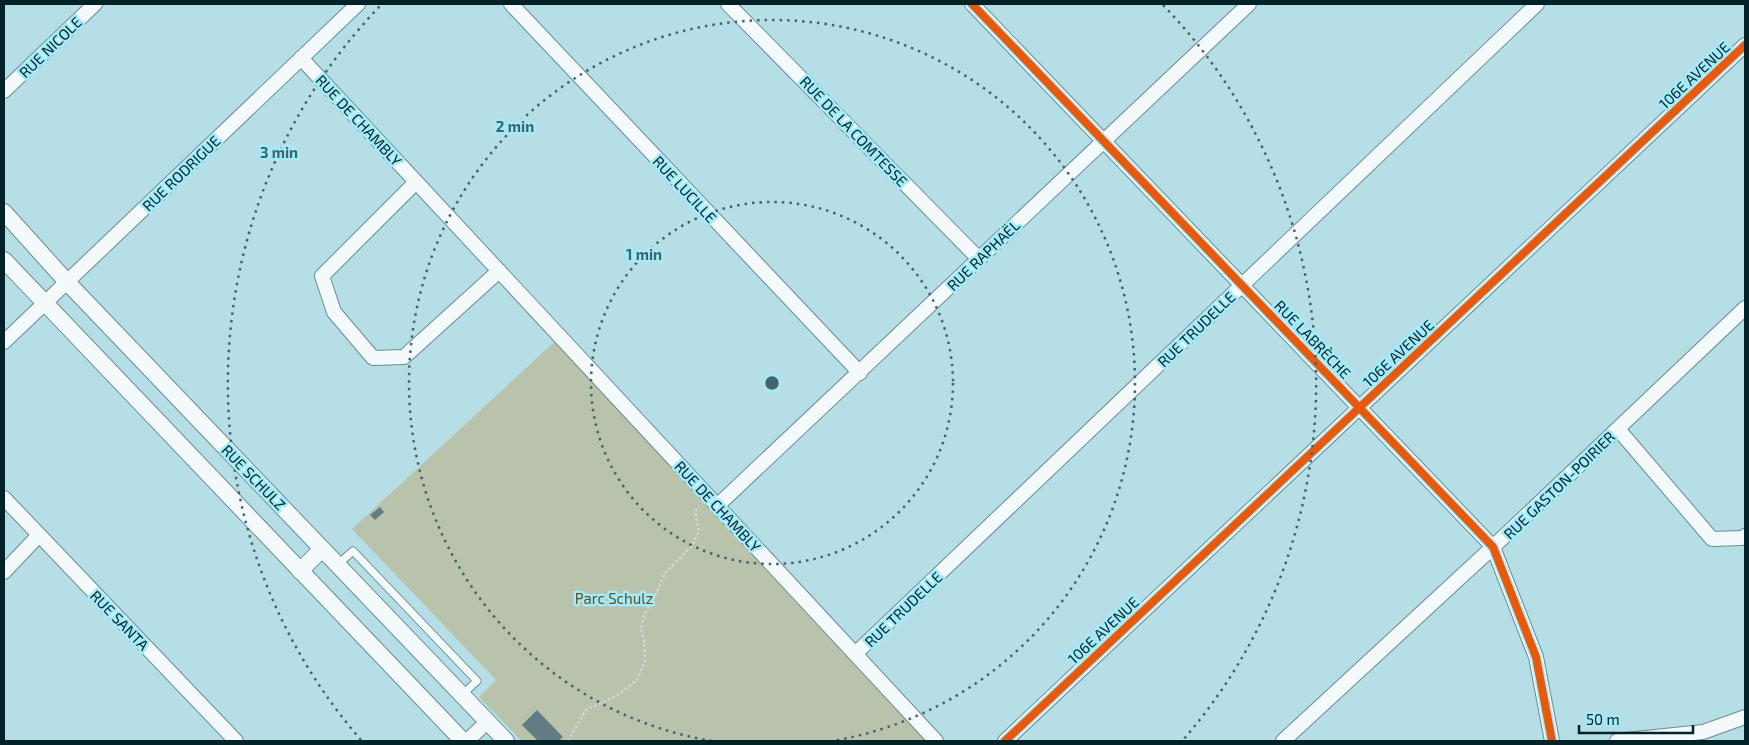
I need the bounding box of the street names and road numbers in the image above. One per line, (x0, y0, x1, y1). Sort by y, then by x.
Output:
street label: RUE NICOLE (15, 13, 85, 81)
street label: 106E AVENUE (1655, 38, 1733, 112)
street label: RUE DE CHAMBLY (312, 71, 406, 170)
street label: RUE DE LA COMTESSE (797, 72, 911, 190)
street label: RUE RODRIGUE (138, 131, 224, 215)
street label: RUE LUCILLE (650, 152, 720, 226)
street label: RUE RAPHAËL (943, 216, 1023, 294)
street label: RUE TRUDELLE (1153, 288, 1239, 370)
street label: RUE LABRÈCHE (1271, 296, 1355, 382)
street label: 106E AVENUE (1359, 316, 1437, 390)
street label: RUE GASTON-POIRIER (1500, 427, 1618, 543)
street label: RUE SCHULZ (218, 440, 290, 514)
street label: RUE DE CHAMBLY (671, 457, 765, 556)
street label: RUE TRUDELLE (860, 568, 946, 650)
street label: RUE SANTA (87, 586, 154, 654)
street label: 106E AVENUE (1064, 593, 1142, 667)

